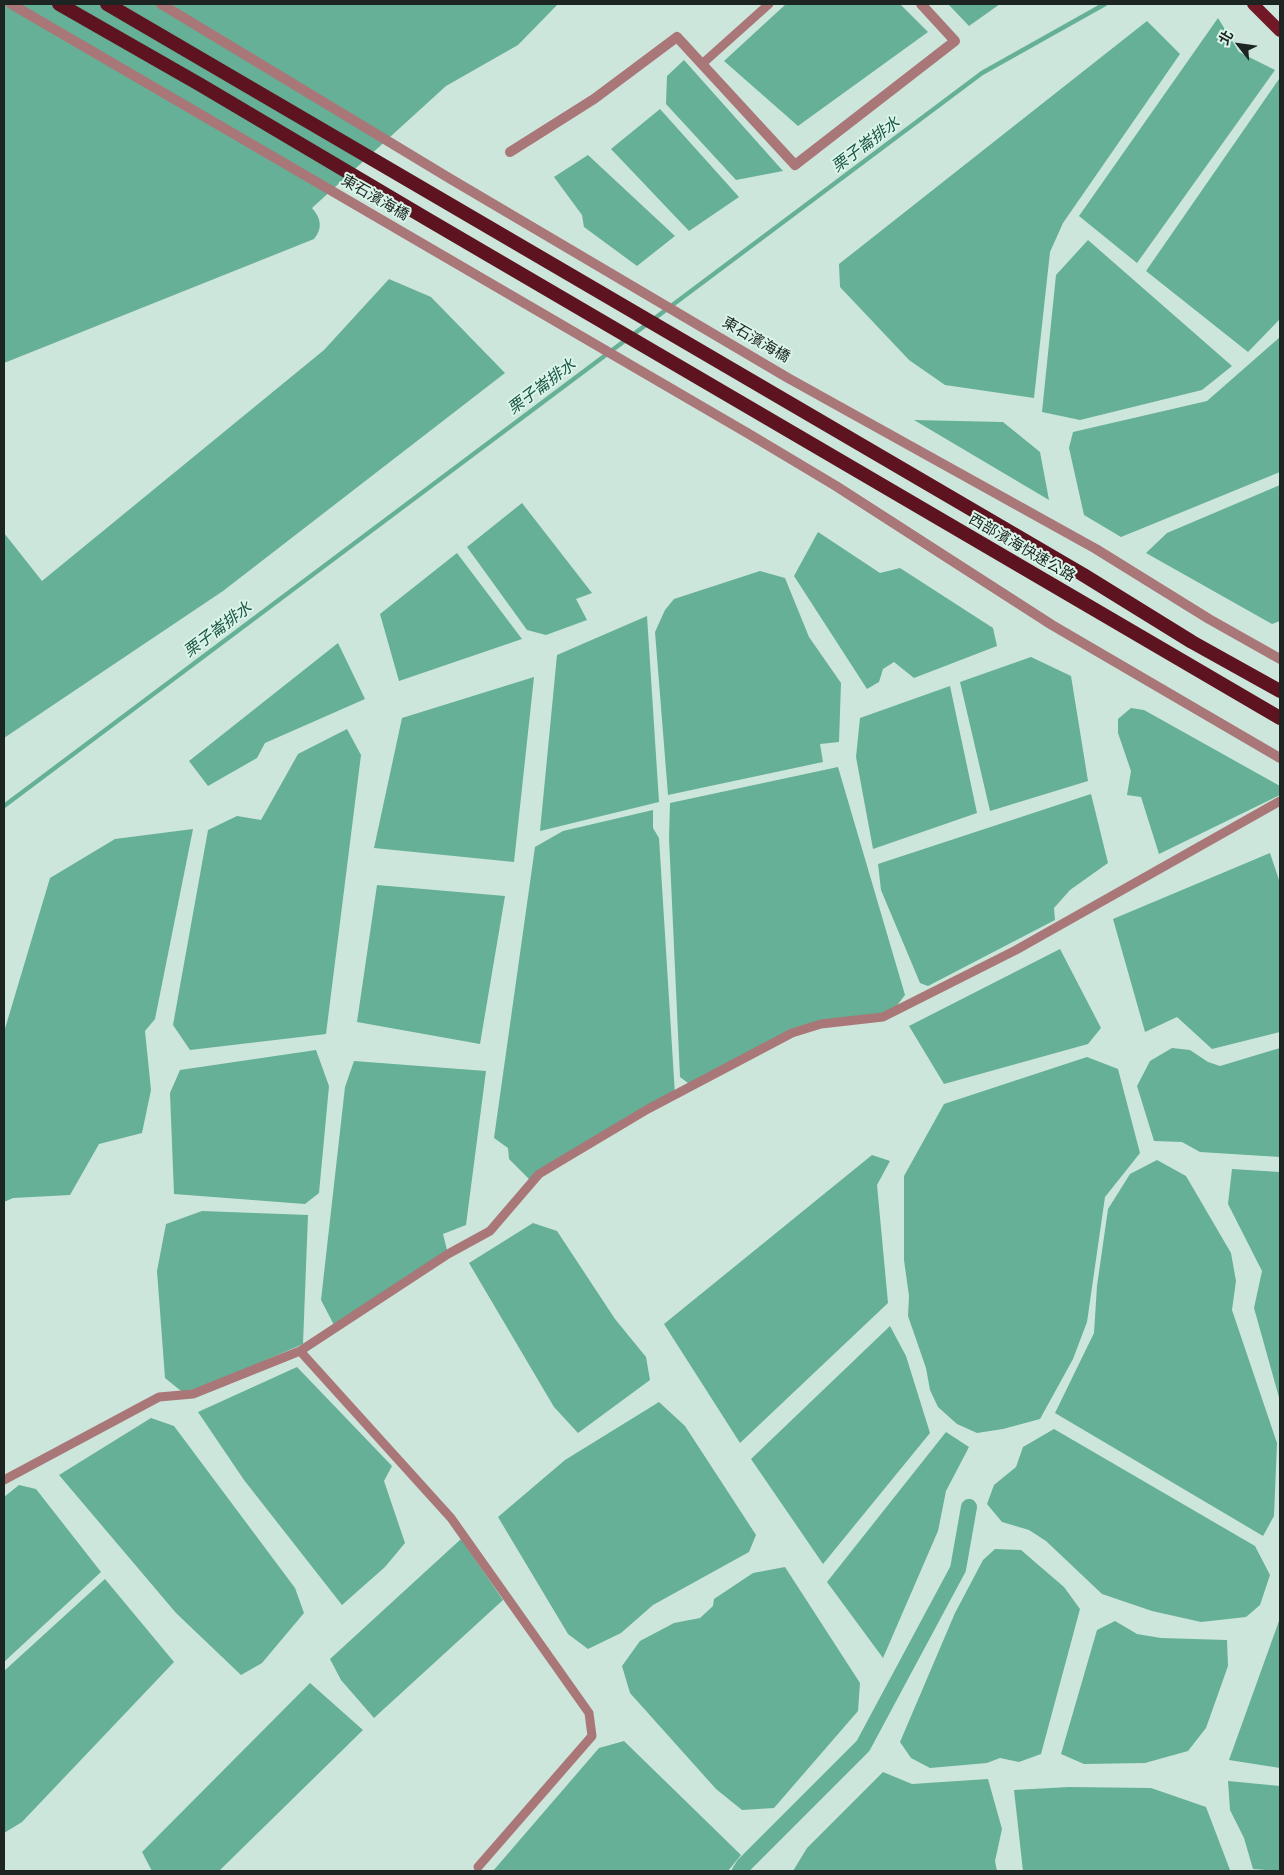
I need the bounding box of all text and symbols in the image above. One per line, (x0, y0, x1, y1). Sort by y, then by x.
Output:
north arrow (1214, 20, 1264, 70)
text: 北 (1215, 27, 1237, 48)
water label: 栗子崙排水 (828, 113, 904, 177)
street label: 東石濱海橋 (338, 171, 412, 225)
street label: 東石濱海橋 (719, 313, 793, 367)
water label: 栗子崙排水 (504, 355, 580, 419)
street label: 西部濱海快速公路 (966, 510, 1078, 586)
water label: 栗子崙排水 (180, 598, 256, 662)

